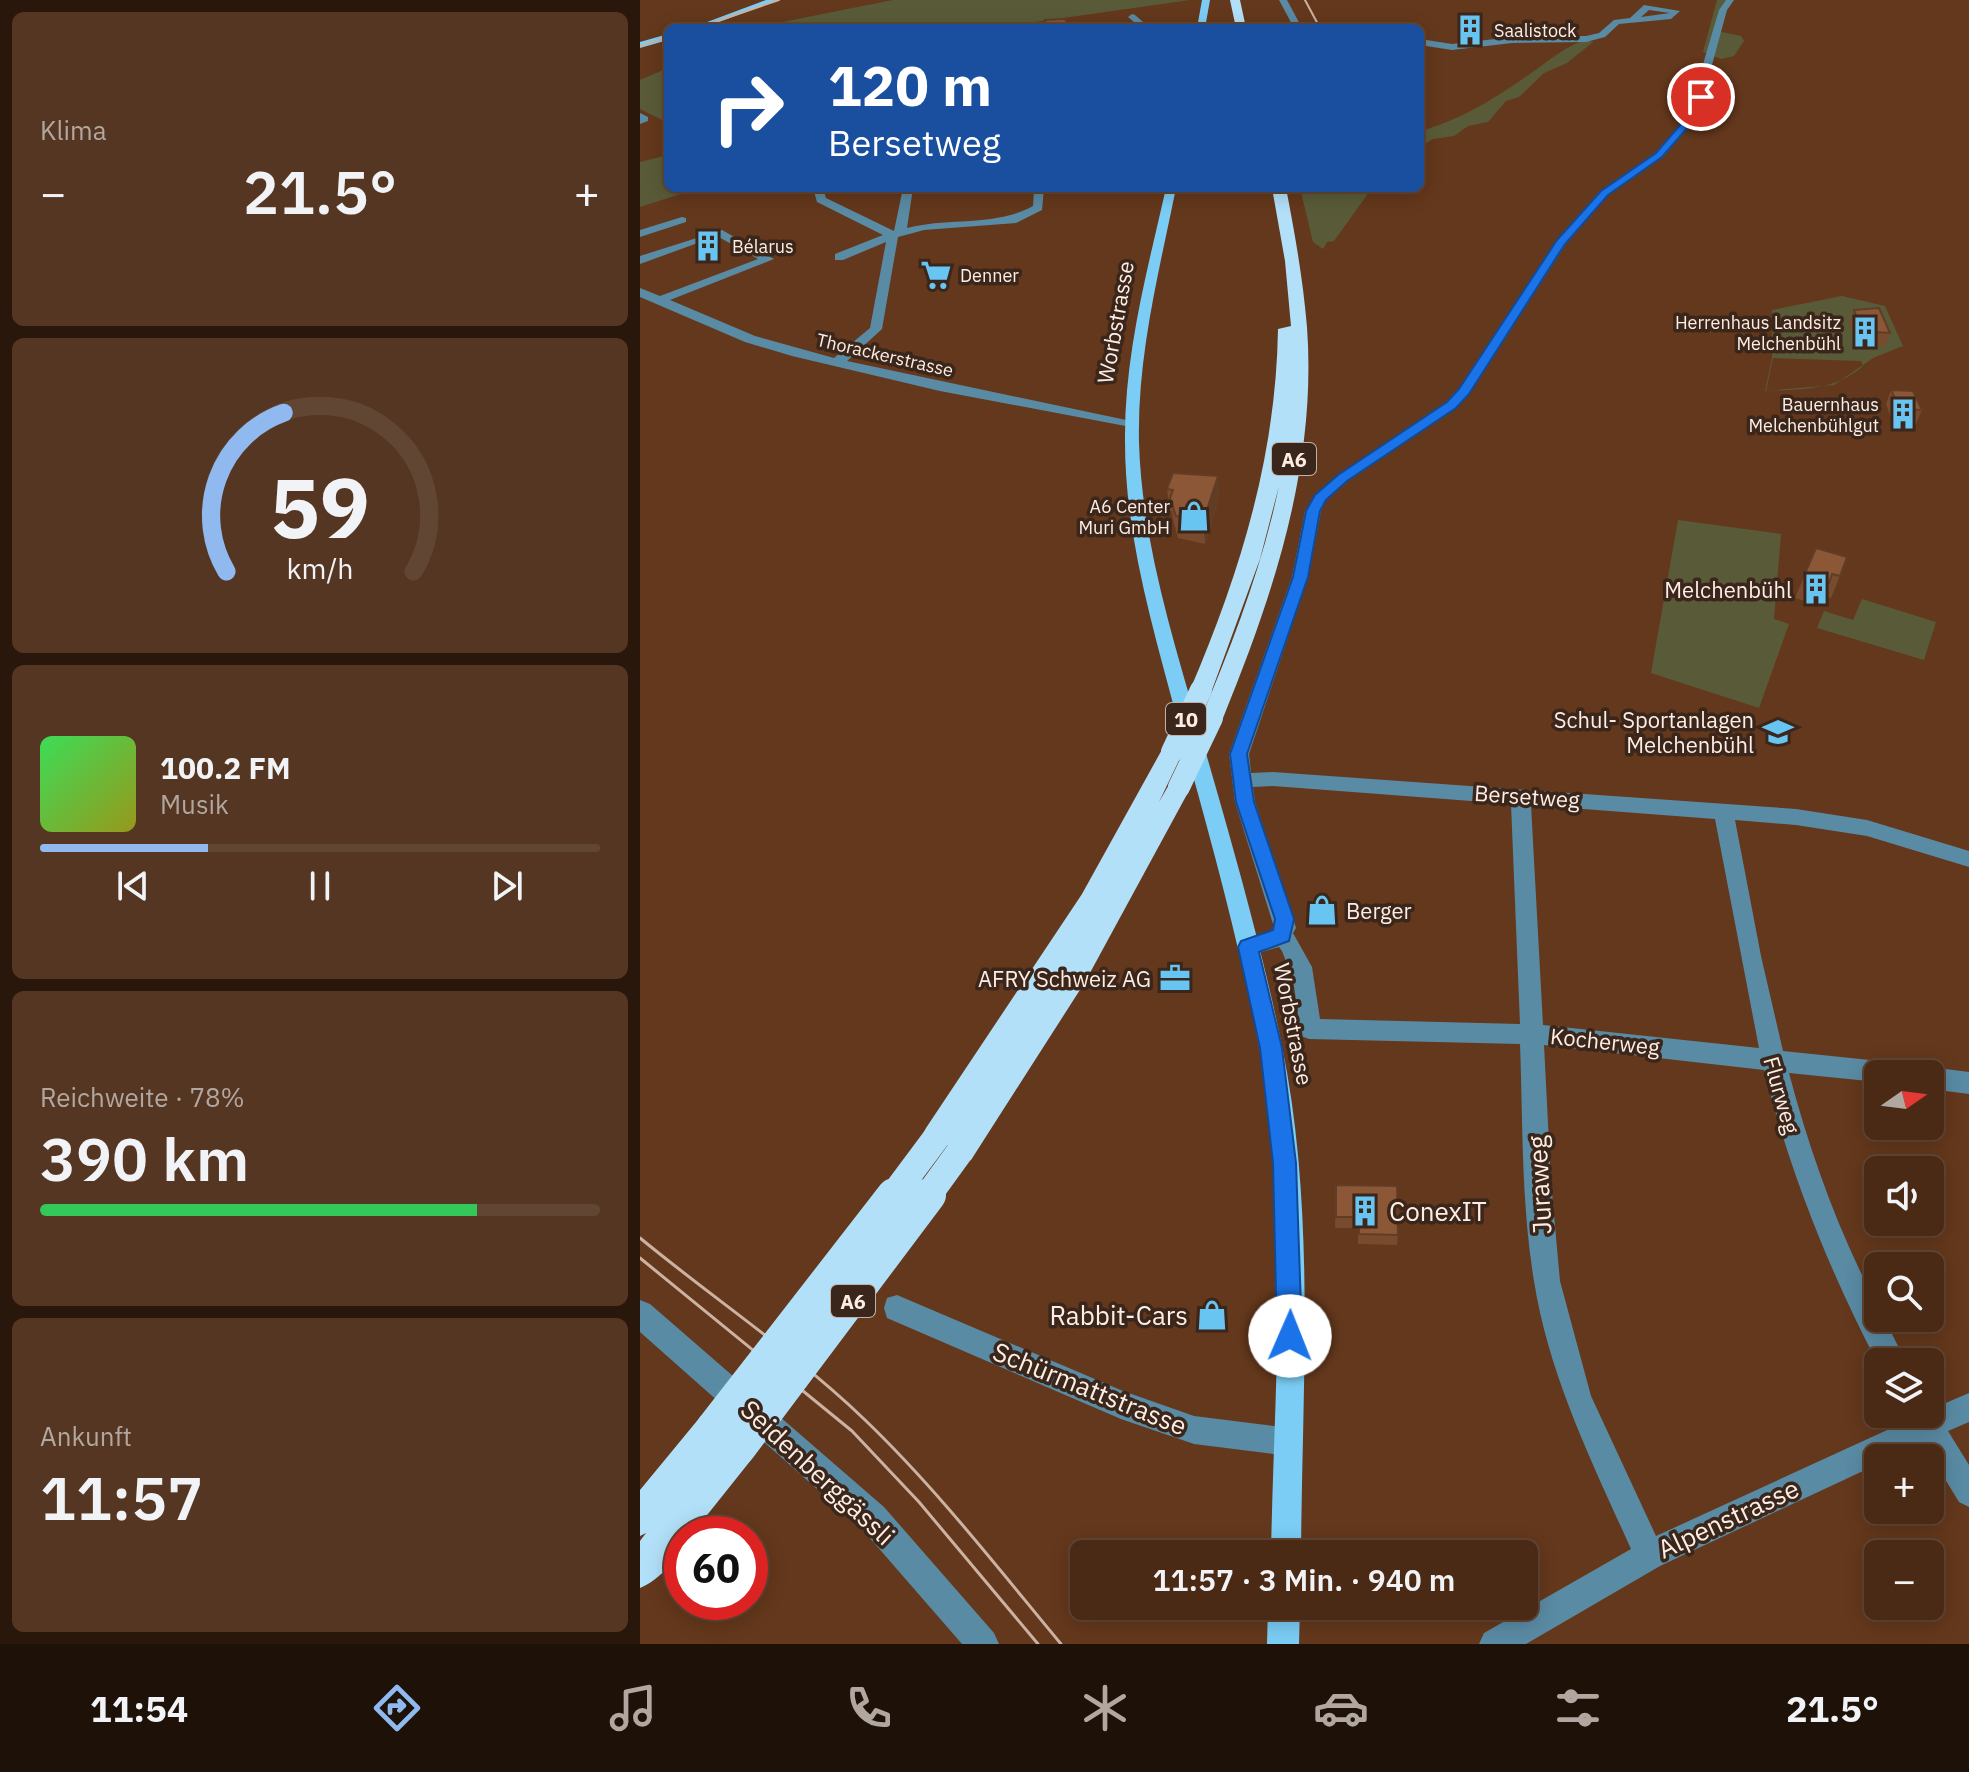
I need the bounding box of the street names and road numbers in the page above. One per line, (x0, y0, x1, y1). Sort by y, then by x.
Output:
street label: Worbstrasse (1090, 259, 1140, 385)
street label: Thorackerstrasse (814, 328, 956, 382)
road number: A6 (1272, 443, 1316, 475)
road number: 10 (1166, 703, 1206, 735)
street label: Bersetweg (1473, 778, 1581, 814)
street label: Worbstrasse (1268, 960, 1320, 1088)
street label: Kocherweg (1549, 1021, 1662, 1061)
street label: Flurweg (1757, 1053, 1807, 1138)
street label: Juraweg (1519, 1134, 1559, 1235)
road number: A6 (831, 1285, 875, 1317)
street label: Schürmattstrasse (988, 1334, 1192, 1442)
street label: Seidenberggässli (734, 1392, 902, 1552)
street label: Alpenstrasse (1652, 1470, 1804, 1566)

